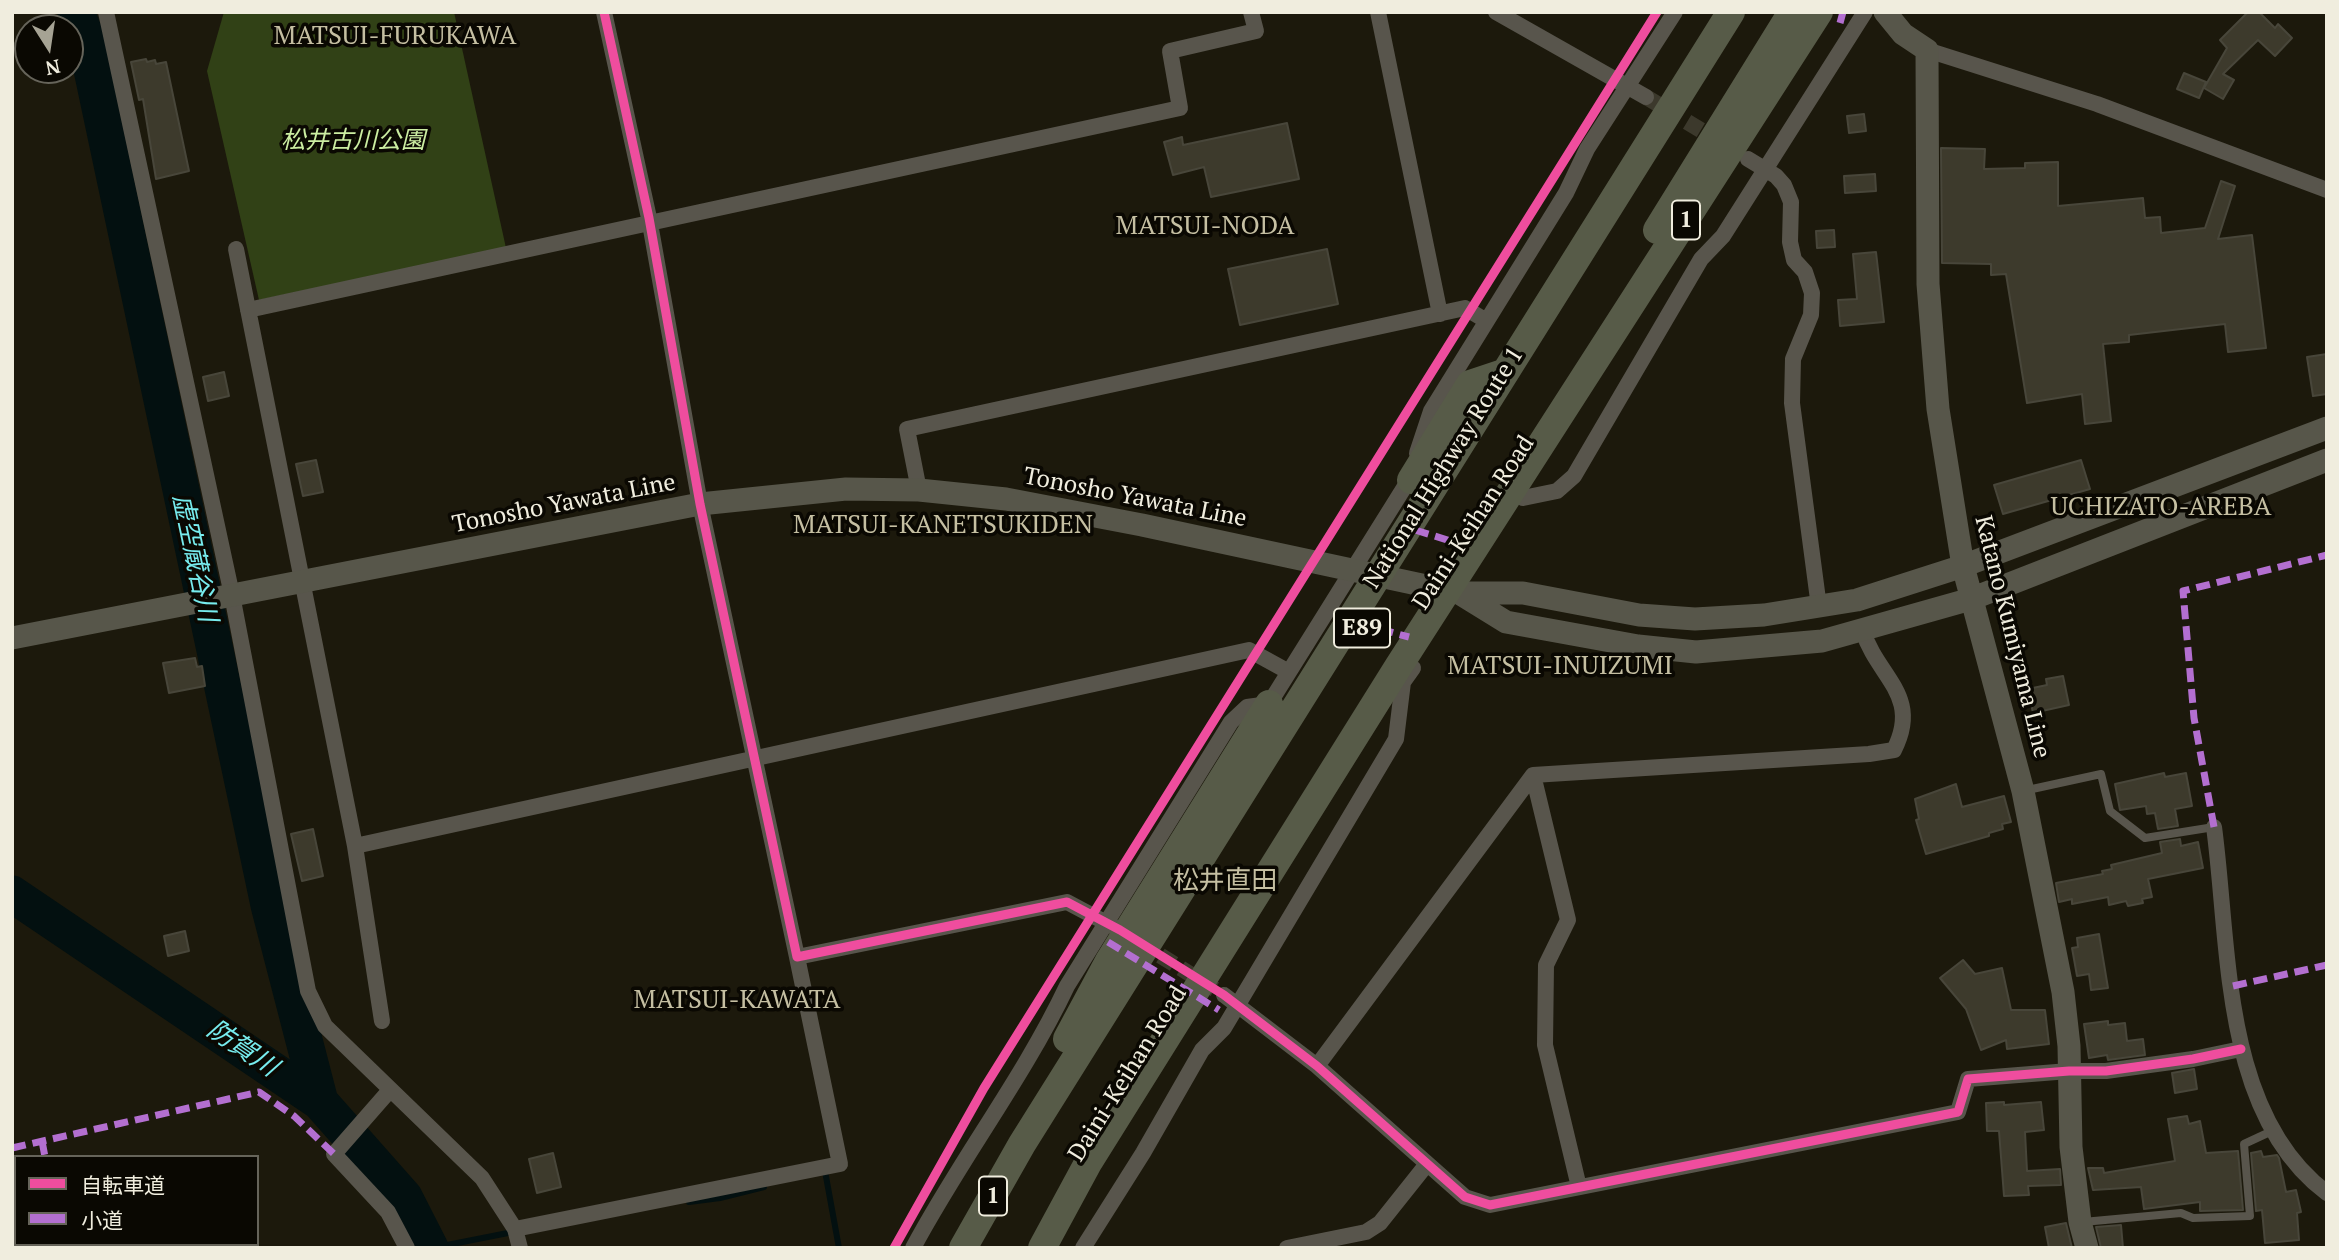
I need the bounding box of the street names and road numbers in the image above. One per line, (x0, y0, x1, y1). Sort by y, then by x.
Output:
road number: 1 (1672, 200, 1700, 240)
street label: National Highway Route 1 (1358, 342, 1530, 594)
street label: Daini-Keihan Road (1407, 431, 1541, 615)
street label: Tonosho Yawata Line (1021, 462, 1249, 534)
street label: Tonosho Yawata Line (450, 468, 678, 540)
street label: Katano Kumiyama Line (1968, 513, 2056, 761)
road number: E89 (1334, 608, 1390, 648)
street label: Daini-Keihan Road (1062, 981, 1194, 1167)
road number: 1 (979, 1176, 1007, 1216)

